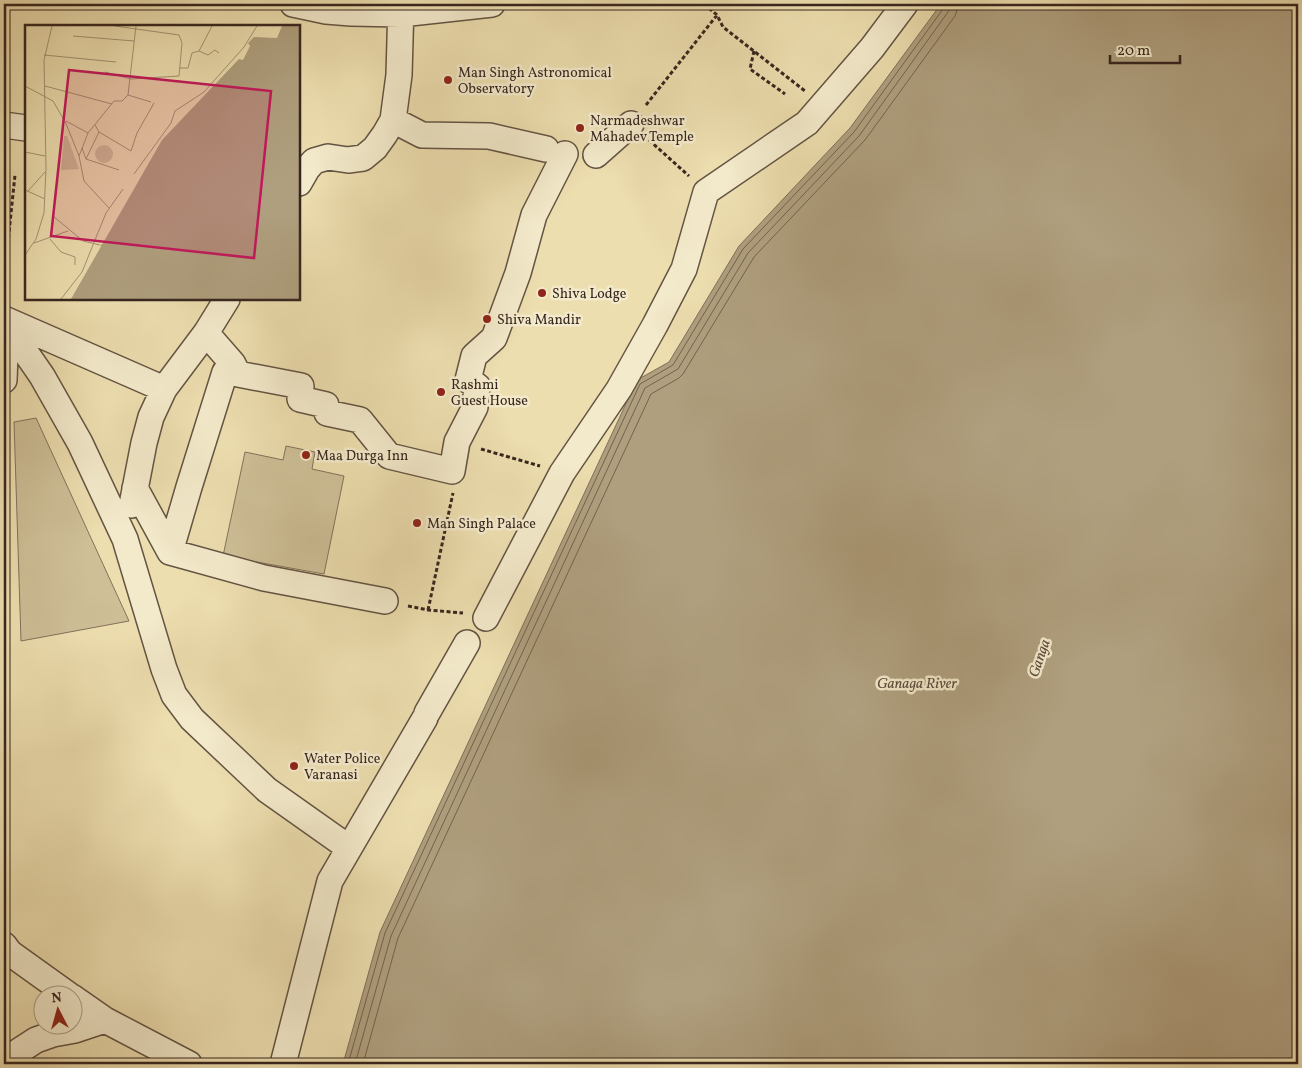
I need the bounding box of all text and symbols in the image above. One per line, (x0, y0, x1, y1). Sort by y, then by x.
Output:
inset map (25, 25, 300, 300)
scale bar (1110, 32, 1180, 64)
text: 20 m (1117, 41, 1150, 62)
place label: Man Singh Astronomical Observatory (458, 64, 612, 99)
marker: Man Singh Astronomical Observatory (442, 74, 454, 86)
place label: Narmadeshwar Mahadev Temple (590, 112, 694, 147)
marker: Narmadeshwar Mahadev Temple (574, 122, 586, 134)
place label: Shiva Lodge (552, 285, 627, 304)
marker: Shiva Lodge (536, 287, 548, 299)
place label: Shiva Mandir (497, 311, 581, 330)
marker: Shiva Mandir (481, 313, 493, 325)
place label: Rashmi Guest House (451, 376, 528, 411)
marker: Rashmi Guest House (435, 386, 447, 398)
place label: Maa Durga Inn (316, 447, 408, 466)
marker: Maa Durga Inn (300, 449, 312, 461)
place label: Man Singh Palace (427, 515, 536, 534)
marker: Man Singh Palace (411, 517, 423, 529)
water label: Ganga (1024, 637, 1057, 680)
water label: Ganaga River (877, 674, 957, 695)
place label: Water Police Varanasi (304, 750, 381, 785)
marker: Water Police Varanasi (288, 760, 300, 772)
north arrow (32, 986, 82, 1036)
text: N (51, 989, 63, 1009)

